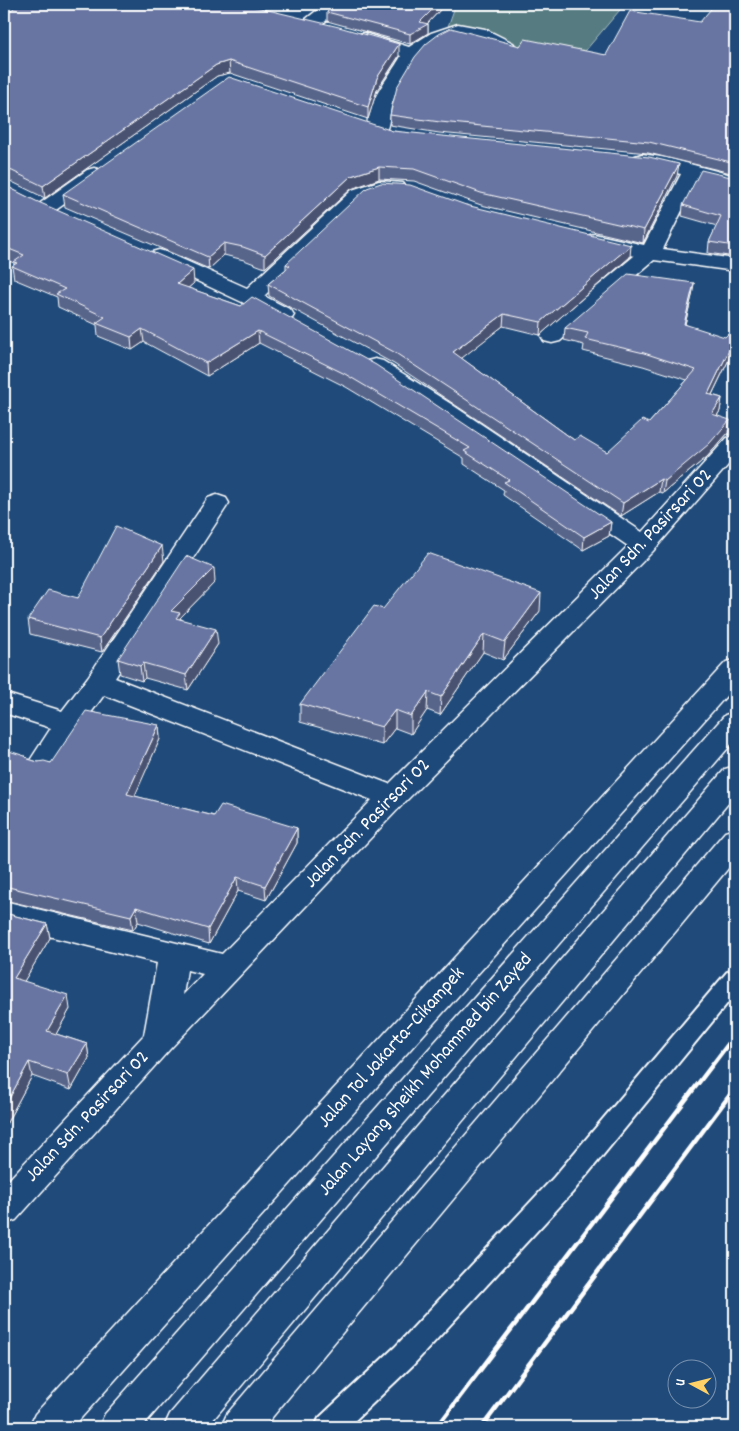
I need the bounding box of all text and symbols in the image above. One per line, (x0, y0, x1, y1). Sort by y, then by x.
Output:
street label: Jalan Sdn. Pasirsari 02 (582, 463, 720, 607)
street label: Jalan Sdn. Pasirsari 02 (299, 753, 437, 895)
street label: Jalan Layang Sheikh Mohammed bin Zayed (312, 947, 540, 1203)
street label: Jalan Tol Jakarta–Cikampek (312, 961, 472, 1135)
street label: Jalan Sdn. Pasirsari 02 (19, 1045, 157, 1189)
north arrow (666, 1358, 716, 1408)
text: U (671, 1378, 691, 1387)

